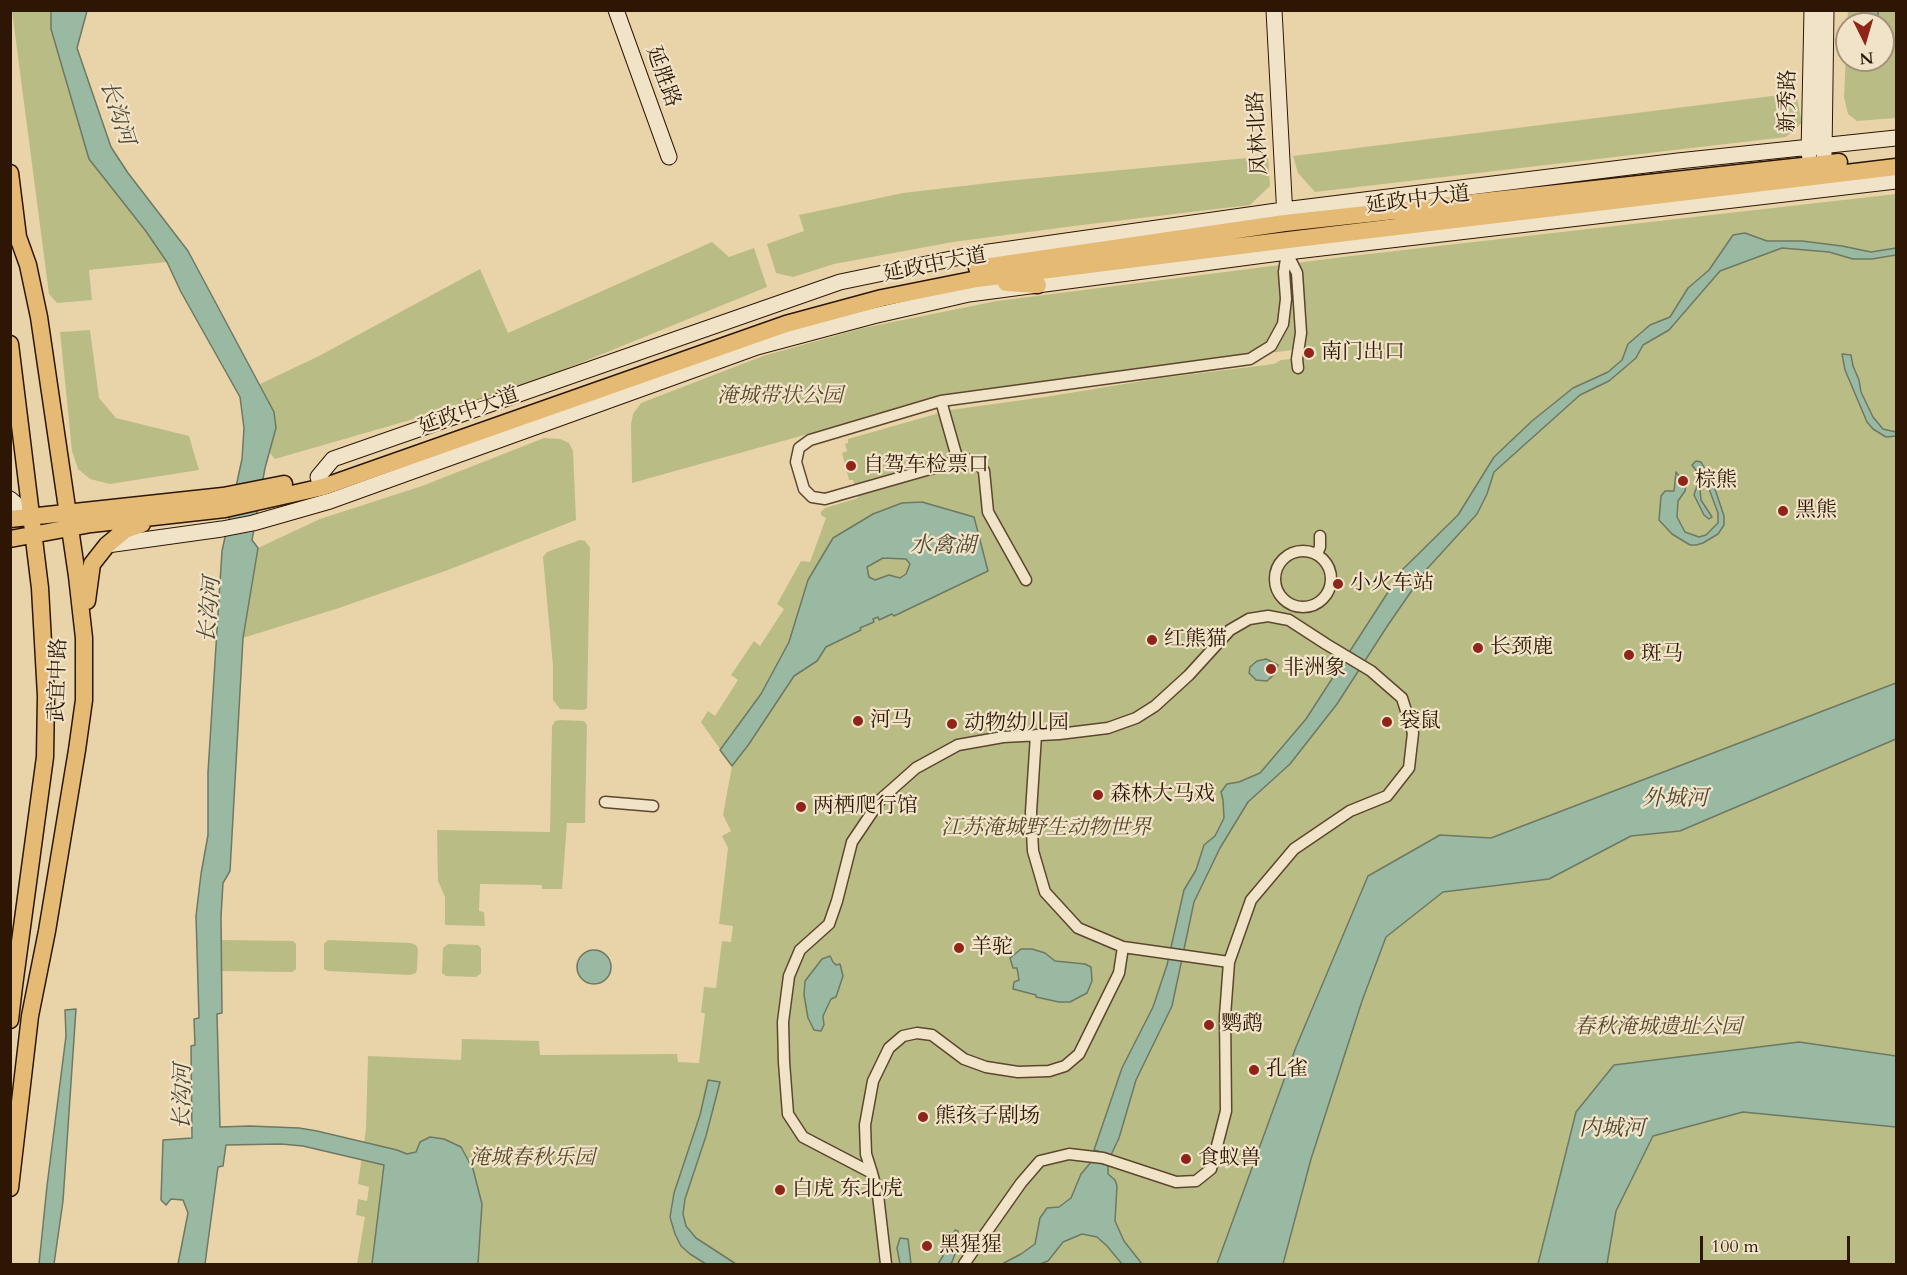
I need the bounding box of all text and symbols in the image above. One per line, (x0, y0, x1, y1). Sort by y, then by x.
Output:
north arrow (1835, 12, 1895, 72)
street label: 延胜路 (639, 43, 685, 111)
text: N (1859, 46, 1874, 70)
street label: 新秀路 (1776, 69, 1802, 133)
water label: 长沟河 (93, 78, 139, 148)
street label: 凤林北路 (1244, 90, 1274, 176)
street label: 延政中大道 (1364, 182, 1472, 220)
street label: 延政中大道 (881, 244, 989, 288)
place label: 南门出口 (1321, 340, 1405, 366)
marker: 南门出口 (1302, 346, 1316, 360)
street label: 延政中大道 (415, 383, 523, 441)
park label: 淹城带状公园 (717, 384, 843, 410)
place label: 自驾车检票口 (863, 453, 989, 479)
marker: 自驾车检票口 (844, 459, 858, 473)
place label: 棕熊 (1695, 468, 1737, 494)
marker: 棕熊 (1676, 474, 1690, 488)
place label: 黑熊 (1795, 498, 1837, 524)
marker: 黑熊 (1776, 504, 1790, 518)
water label: 水禽湖 (910, 534, 976, 560)
place label: 小火车站 (1350, 571, 1434, 597)
water label: 长沟河 (195, 576, 227, 644)
marker: 小火车站 (1331, 577, 1345, 591)
place label: 红熊猫 (1164, 627, 1227, 653)
marker: 红熊猫 (1145, 633, 1159, 647)
place label: 长颈鹿 (1490, 635, 1553, 661)
street label: 武宜中路 (45, 638, 73, 722)
marker: 长颈鹿 (1471, 641, 1485, 655)
place label: 斑马 (1641, 642, 1683, 668)
marker: 斑马 (1622, 648, 1636, 662)
place label: 非洲象 (1283, 656, 1346, 682)
marker: 非洲象 (1264, 662, 1278, 676)
place label: 河马 (870, 708, 912, 734)
place label: 袋鼠 (1399, 709, 1441, 735)
place label: 动物幼儿园 (964, 711, 1069, 737)
marker: 河马 (851, 714, 865, 728)
marker: 袋鼠 (1380, 715, 1394, 729)
marker: 动物幼儿园 (945, 717, 959, 731)
place label: 森林大马戏 (1110, 782, 1215, 808)
water label: 外城河 (1642, 787, 1708, 813)
marker: 森林大马戏 (1091, 788, 1105, 802)
place label: 两栖爬行馆 (813, 794, 918, 820)
marker: 两栖爬行馆 (794, 800, 808, 814)
park label: 江苏淹城野生动物世界 (941, 816, 1151, 842)
place label: 羊驼 (971, 935, 1013, 961)
marker: 羊驼 (952, 941, 966, 955)
place label: 鹦鹉 (1221, 1012, 1263, 1038)
park label: 春秋淹城遗址公园 (1574, 1015, 1742, 1041)
marker: 鹦鹉 (1202, 1018, 1216, 1032)
place label: 孔雀 (1266, 1057, 1308, 1083)
marker: 孔雀 (1247, 1063, 1261, 1077)
water label: 长沟河 (170, 1064, 198, 1130)
place label: 熊孩子剧场 (935, 1104, 1040, 1130)
marker: 熊孩子剧场 (916, 1110, 930, 1124)
water label: 内城河 (1579, 1117, 1645, 1143)
park label: 淹城春秋乐园 (469, 1146, 595, 1172)
place label: 食蚁兽 (1198, 1146, 1261, 1172)
marker: 食蚁兽 (1179, 1152, 1193, 1166)
place label: 白虎 东北虎 (792, 1177, 903, 1203)
marker: 白虎 东北虎 (773, 1183, 787, 1197)
scale bar (1703, 1224, 1853, 1262)
place label: 黑猩猩 (939, 1233, 1002, 1259)
text: 100 m (1711, 1234, 1759, 1259)
marker: 黑猩猩 (920, 1239, 934, 1253)

